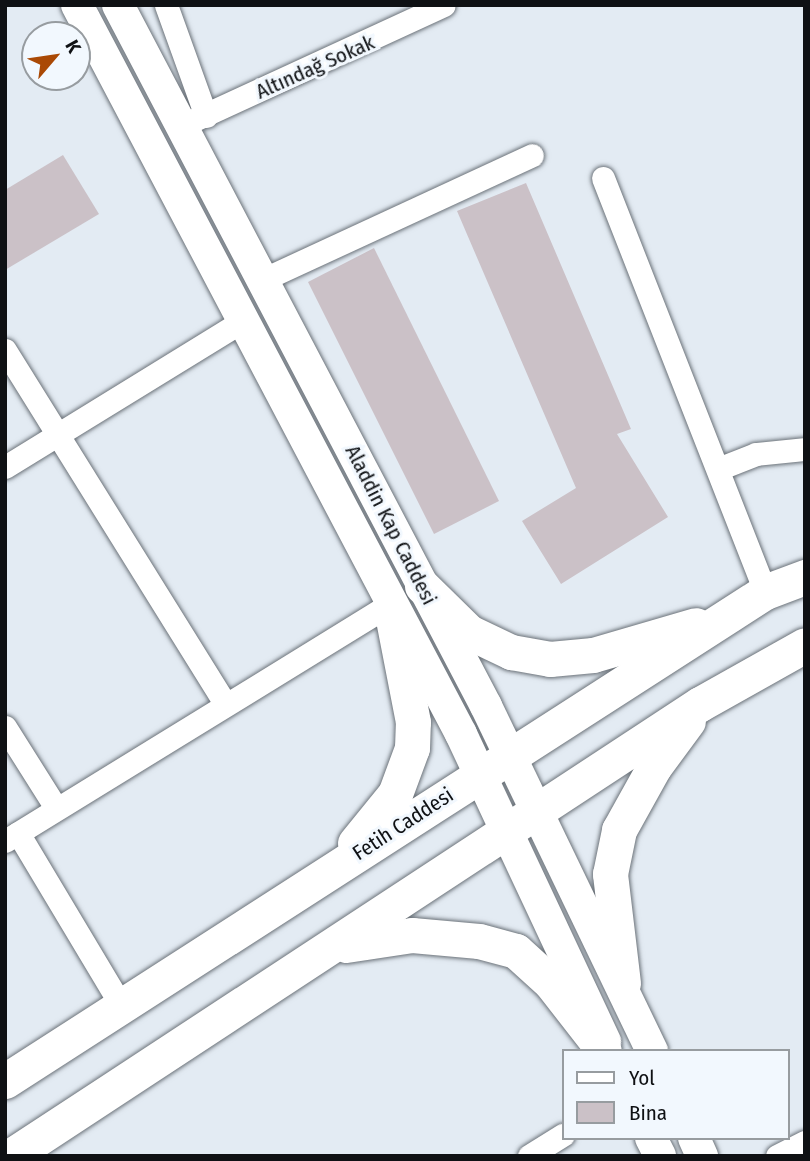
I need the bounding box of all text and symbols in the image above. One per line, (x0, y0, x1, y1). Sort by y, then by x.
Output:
north arrow (21, 21, 91, 91)
street label: Altındağ Sokak (252, 30, 378, 104)
text: K (60, 36, 86, 57)
street label: Aladdin Kap Caddesi (340, 441, 442, 609)
street label: Fetih Caddesi (348, 782, 458, 866)
legend (562, 1049, 789, 1140)
text: Yol (629, 1065, 655, 1091)
text: Bina (629, 1100, 667, 1126)

